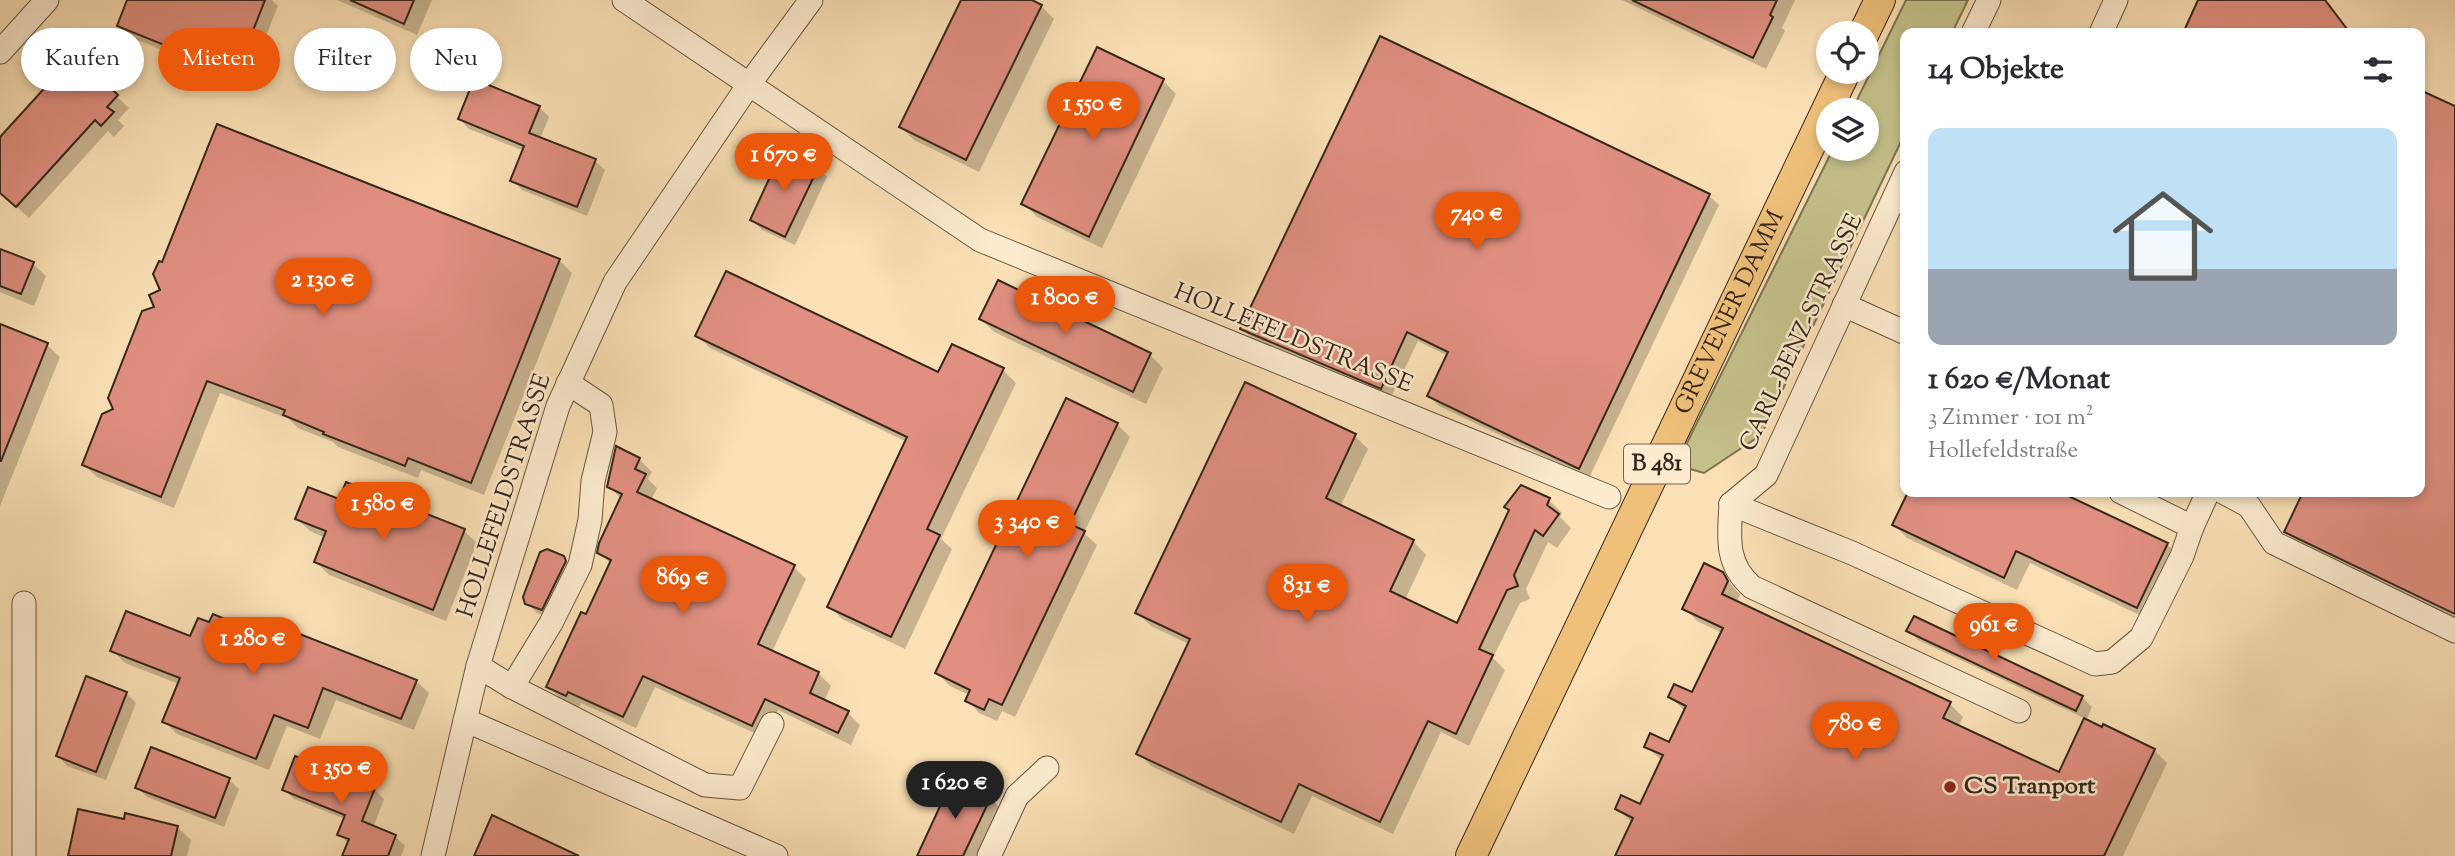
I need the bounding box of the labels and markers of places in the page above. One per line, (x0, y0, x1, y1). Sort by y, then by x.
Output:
pin: 1 550 € (1028, 82, 1158, 142)
pin: 1 670 € (719, 134, 849, 193)
pin: 740 € (1428, 192, 1526, 252)
pin: 2 130 € (258, 258, 388, 318)
pin: 1 800 € (1000, 276, 1130, 336)
pin: 1 580 € (318, 482, 448, 542)
pin: 3 340 € (962, 500, 1092, 560)
pin: 869 € (634, 556, 732, 616)
pin: 831 € (1258, 564, 1356, 624)
pin: 961 € (1945, 604, 2043, 663)
pin: 1 280 € (188, 618, 318, 677)
pin: 780 € (1806, 702, 1904, 762)
pin: 1 350 € (276, 746, 406, 806)
pin: 1 620 € (890, 762, 1020, 821)
place label: CS Tranport (1964, 770, 2096, 804)
marker: CS Tranport (1942, 779, 1958, 795)

